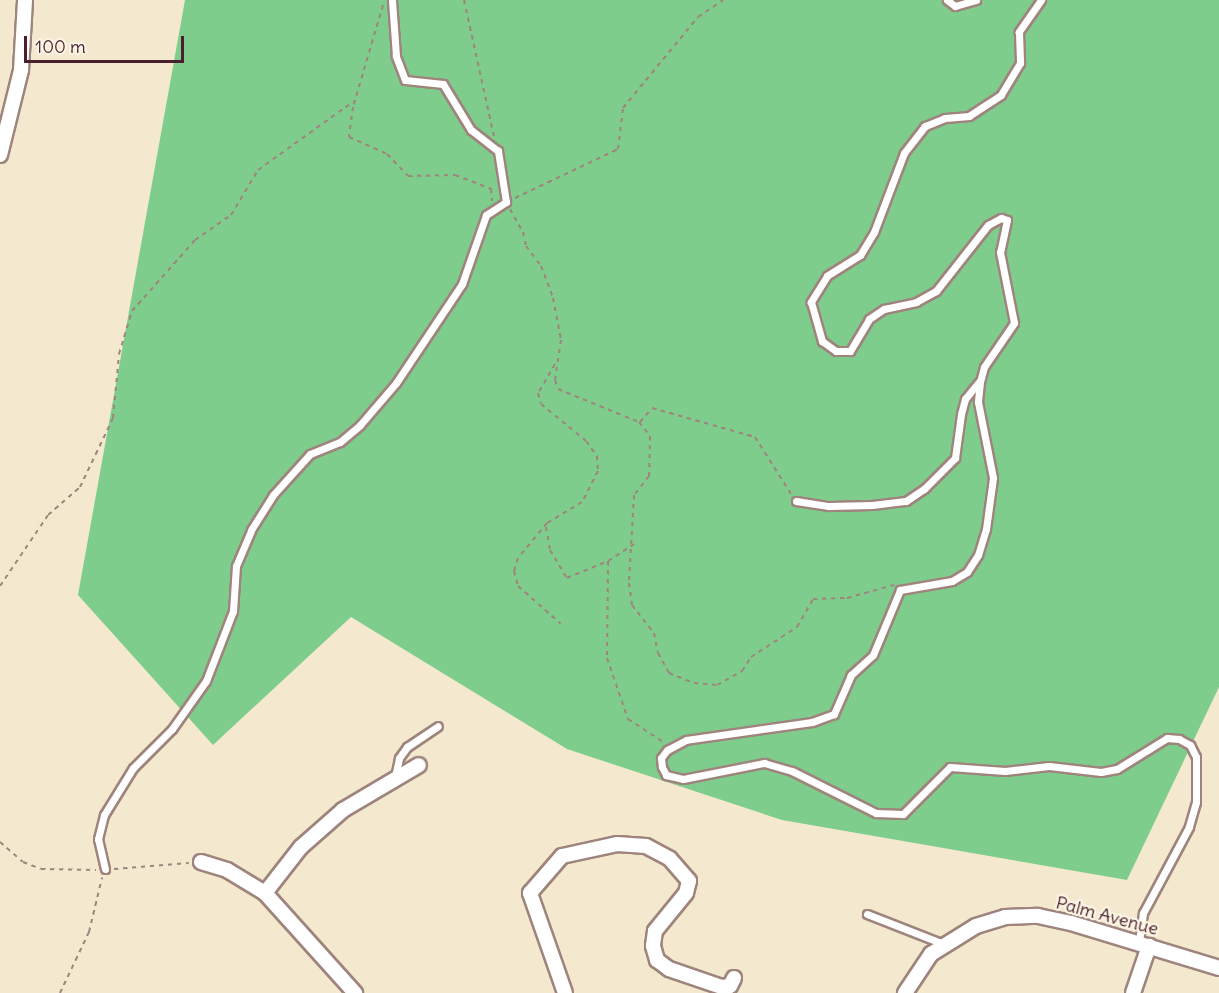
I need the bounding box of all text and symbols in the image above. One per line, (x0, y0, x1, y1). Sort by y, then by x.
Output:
scale bar (27, 24, 188, 62)
text: 100 m (35, 35, 86, 58)
street label: Palm Avenue (1053, 892, 1161, 940)

